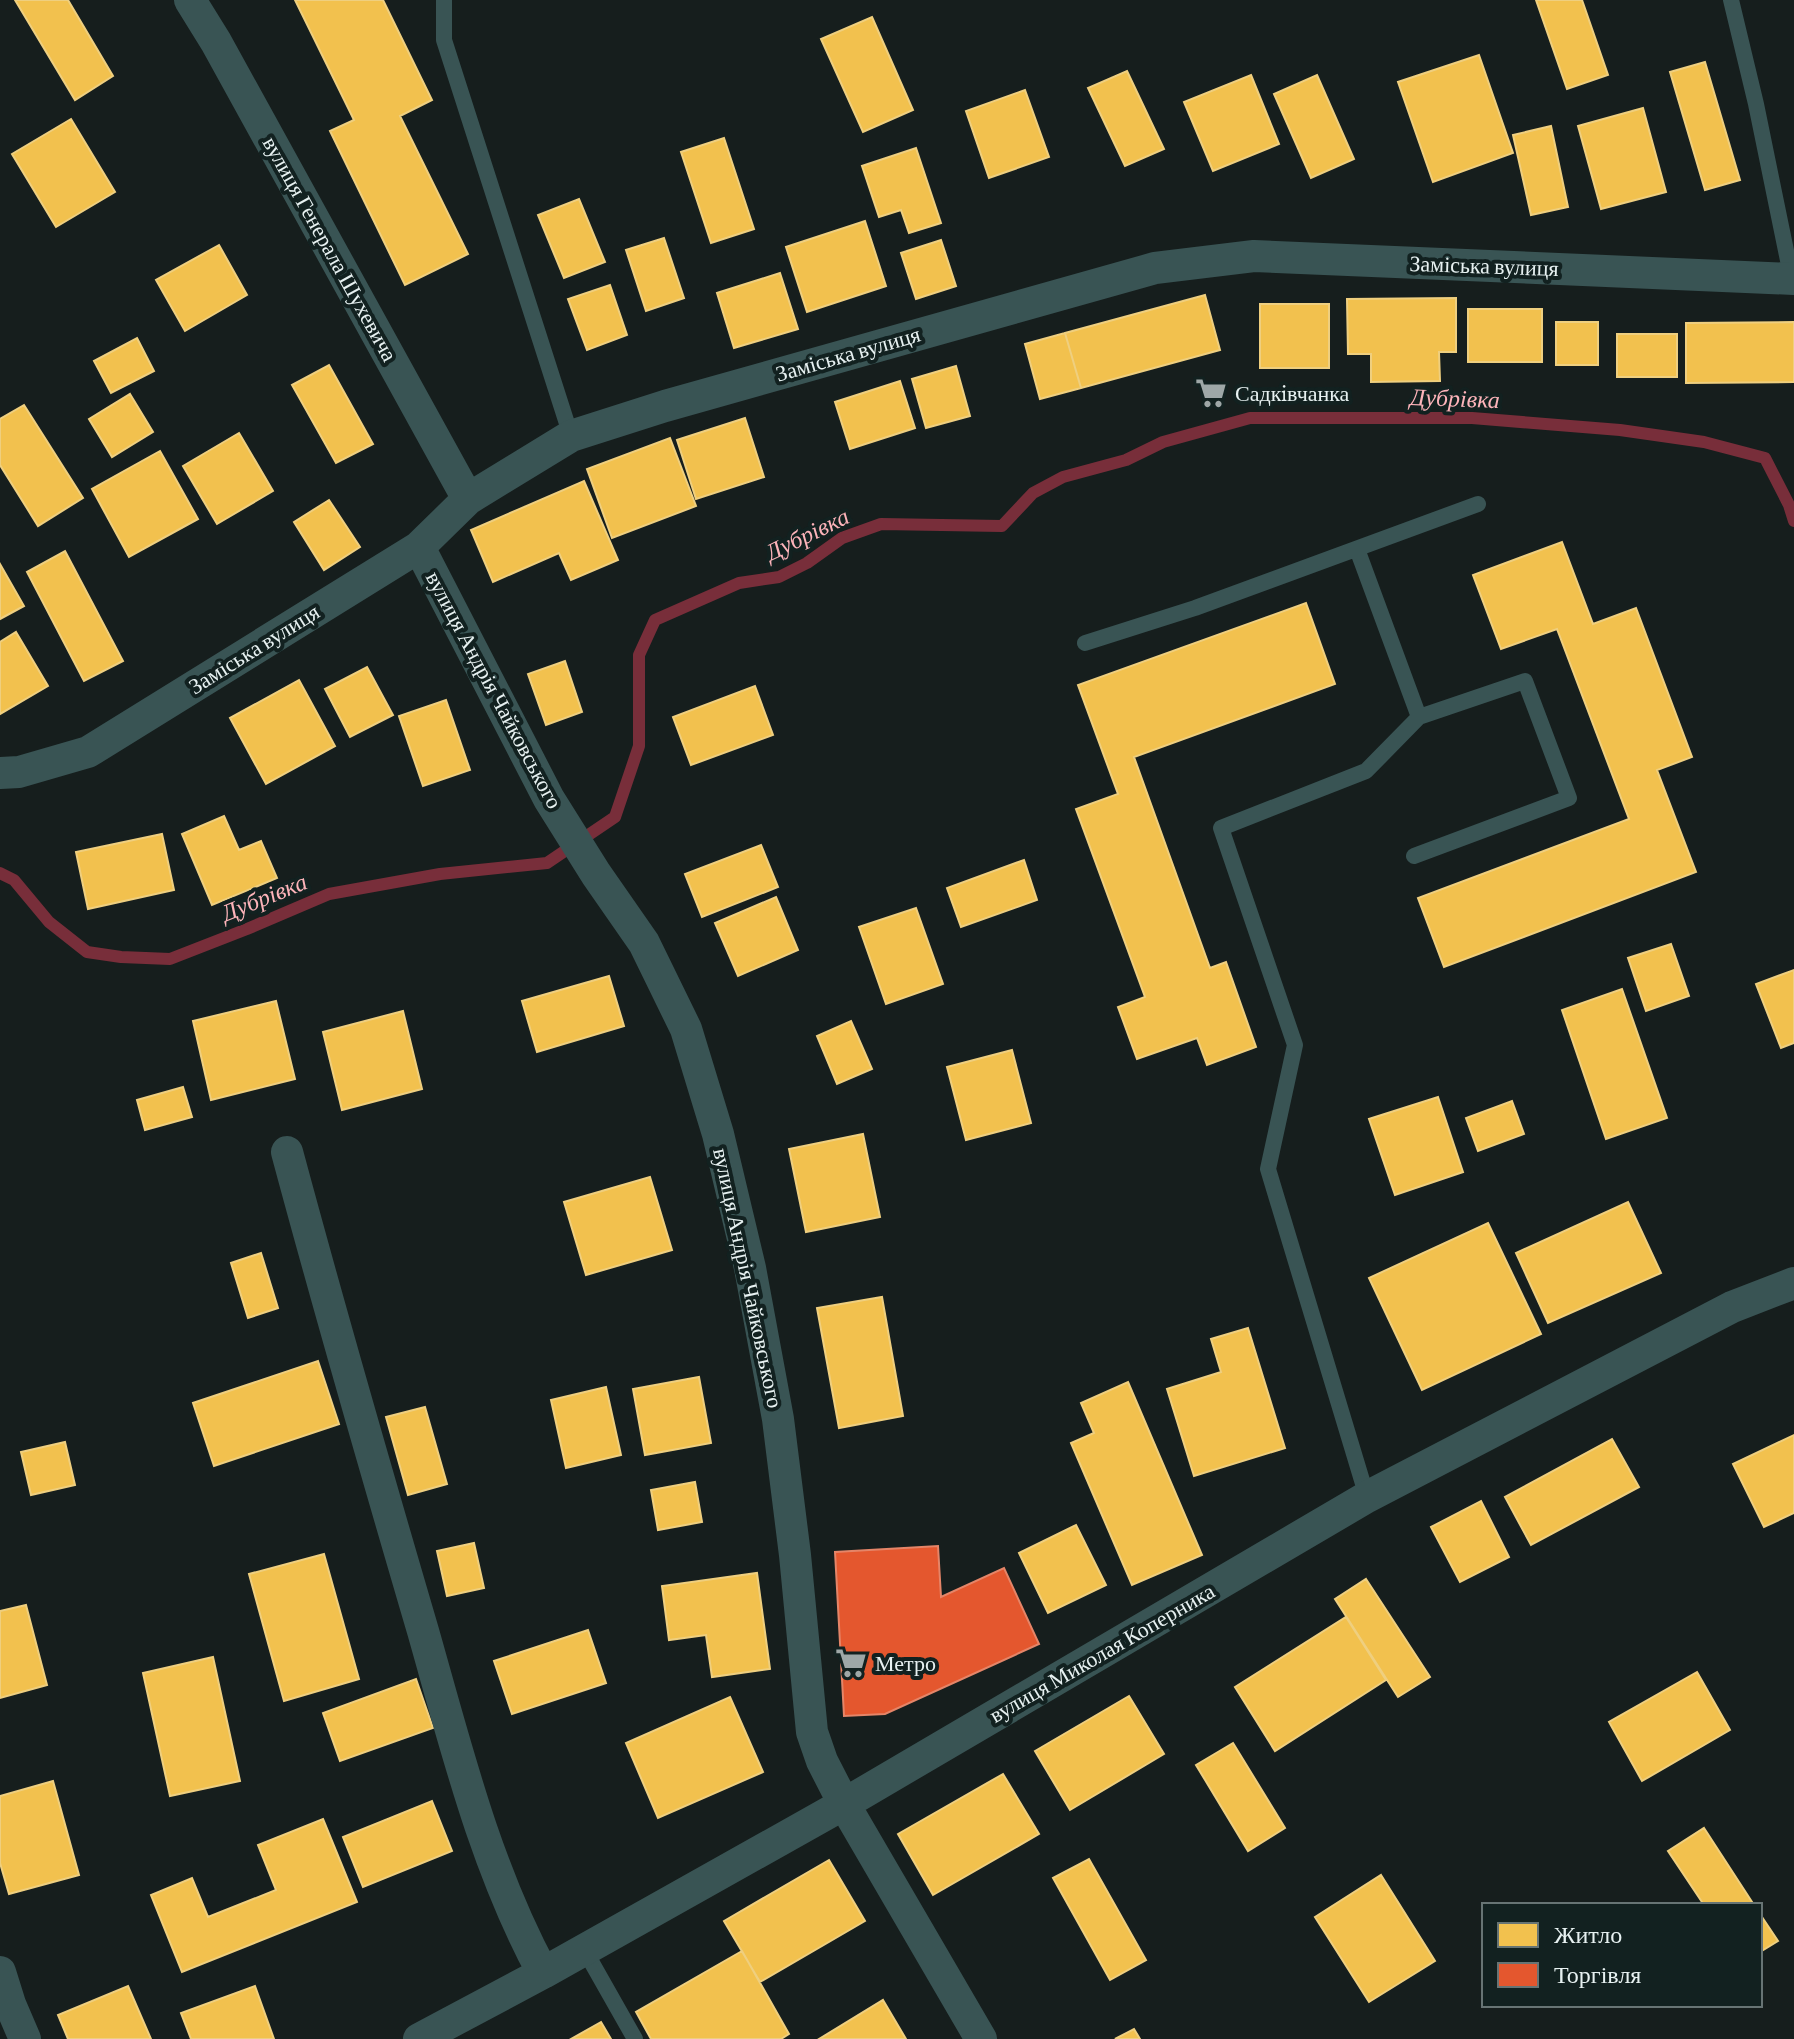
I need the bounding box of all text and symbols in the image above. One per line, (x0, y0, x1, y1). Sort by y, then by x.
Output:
street label: вулиця Генерала Шухевича (258, 132, 402, 366)
street label: Заміська вулиця (1409, 251, 1559, 281)
street label: Заміська вулиця (773, 321, 923, 387)
supermarket icon: Садкiвчанка (1194, 376, 1228, 410)
place label: Садкiвчанка (1235, 381, 1350, 406)
water label: Дубрівка (1408, 383, 1500, 413)
water label: Дубрівка (759, 502, 853, 567)
street label: вулиця Андрія Чайковського (421, 567, 567, 813)
street label: Заміська вулиця (184, 599, 324, 699)
water label: Дубрівка (215, 868, 311, 927)
street label: вулиця Андрія Чайковського (708, 1146, 788, 1410)
street label: вулиця Миколая Коперника (985, 1578, 1219, 1728)
supermarket icon: Метро (834, 1646, 868, 1680)
place label: Метро (875, 1651, 936, 1676)
legend (1482, 1903, 1762, 2007)
text: Житло (1554, 1921, 1622, 1948)
text: Торгівля (1554, 1961, 1641, 1988)

